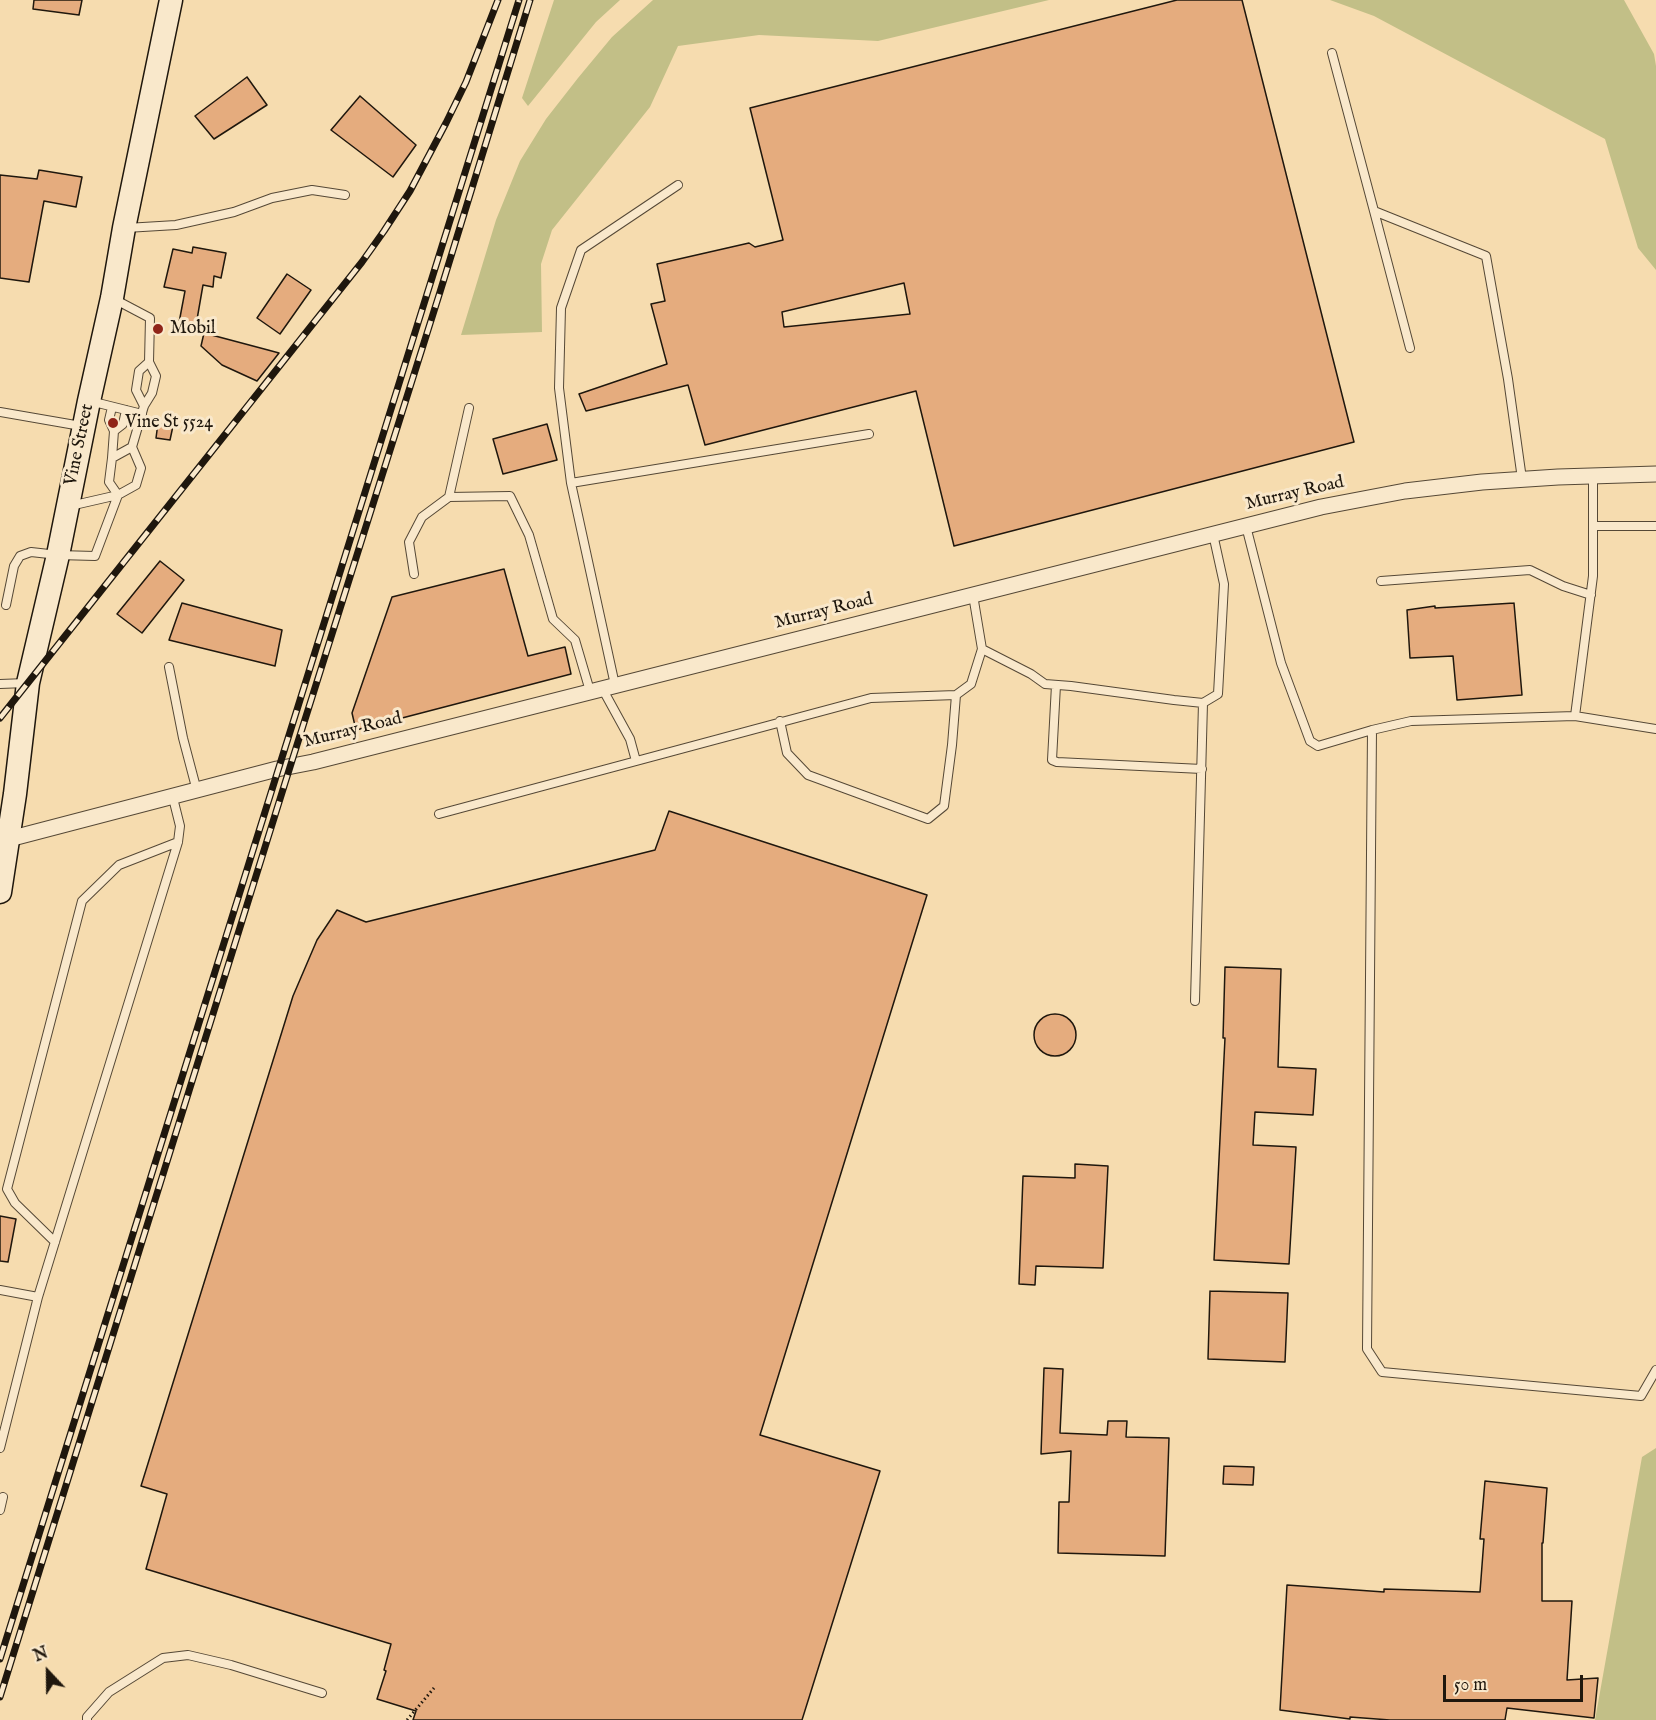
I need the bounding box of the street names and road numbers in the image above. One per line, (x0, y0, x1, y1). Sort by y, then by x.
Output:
street label: Vine Street (61, 402, 99, 488)
street label: Murray Road (1244, 472, 1346, 516)
street label: Murray Road (773, 589, 875, 635)
street label: Murray Road (302, 708, 404, 754)

